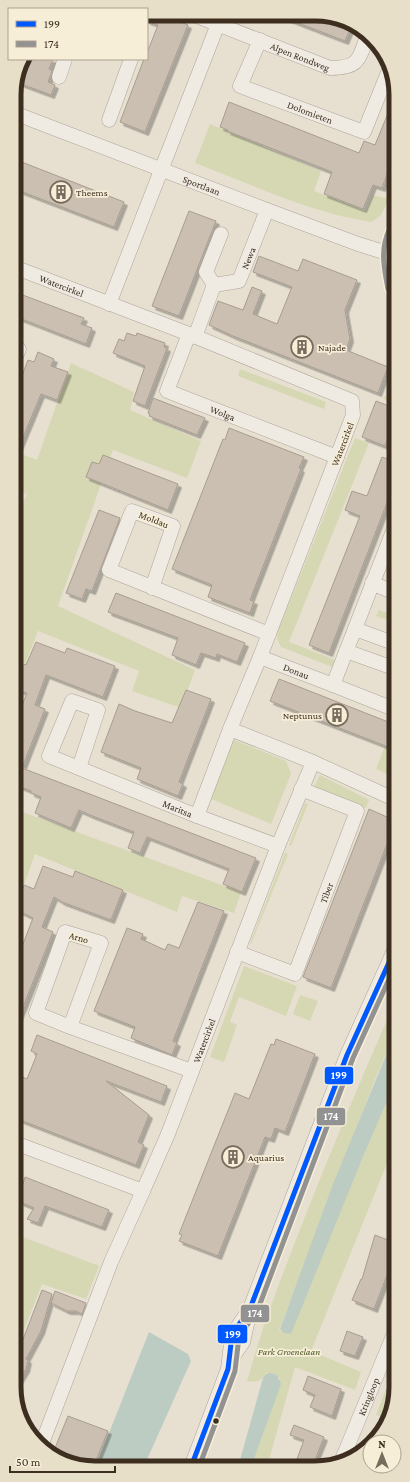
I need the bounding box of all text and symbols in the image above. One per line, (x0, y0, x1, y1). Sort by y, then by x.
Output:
legend (8, 8, 148, 60)
text: 199 (44, 17, 60, 31)
text: 174 (44, 37, 59, 51)
street label: Alpen Rondweg (269, 40, 331, 73)
street label: Dolomieten (286, 99, 335, 126)
street label: Sportlaan (181, 173, 222, 198)
building icon: Theems (48, 179, 74, 205)
place label: Theems (76, 187, 108, 198)
street label: Newa (239, 245, 258, 271)
street label: Watercirkel (38, 272, 85, 299)
building icon: Najade (289, 334, 315, 360)
place label: Najade (318, 342, 346, 354)
street label: Wolga (209, 403, 237, 423)
street label: Watercirkel (329, 420, 356, 468)
street label: Moldau (137, 509, 171, 530)
street label: Donau (282, 661, 311, 682)
building icon: Neptunus (324, 702, 350, 728)
place label: Neptunus (283, 710, 322, 721)
street label: Maritsa (161, 798, 194, 820)
street label: Tiber (317, 881, 335, 905)
street label: Arno (68, 929, 90, 945)
street label: Watercirkel (191, 1017, 218, 1064)
line badge: 199 (324, 1066, 354, 1085)
text: 199 (331, 1069, 347, 1081)
line badge: 174 (316, 1107, 346, 1126)
text: 174 (324, 1110, 338, 1122)
building icon: Aquarius (220, 1144, 246, 1170)
place label: Aquarius (248, 1152, 284, 1163)
line badge: 174 (240, 1304, 270, 1323)
text: 174 (248, 1307, 262, 1319)
line badge: 199 (217, 1324, 248, 1344)
text: 199 (225, 1328, 241, 1340)
park label: Park Groenelaan (258, 1346, 320, 1357)
street label: Kringloop (356, 1376, 381, 1417)
unlabelled marker (211, 1416, 221, 1426)
north arrow (362, 1434, 402, 1474)
text: N (378, 1438, 386, 1450)
scale bar (10, 1448, 115, 1474)
text: 50 m (16, 1455, 41, 1469)

